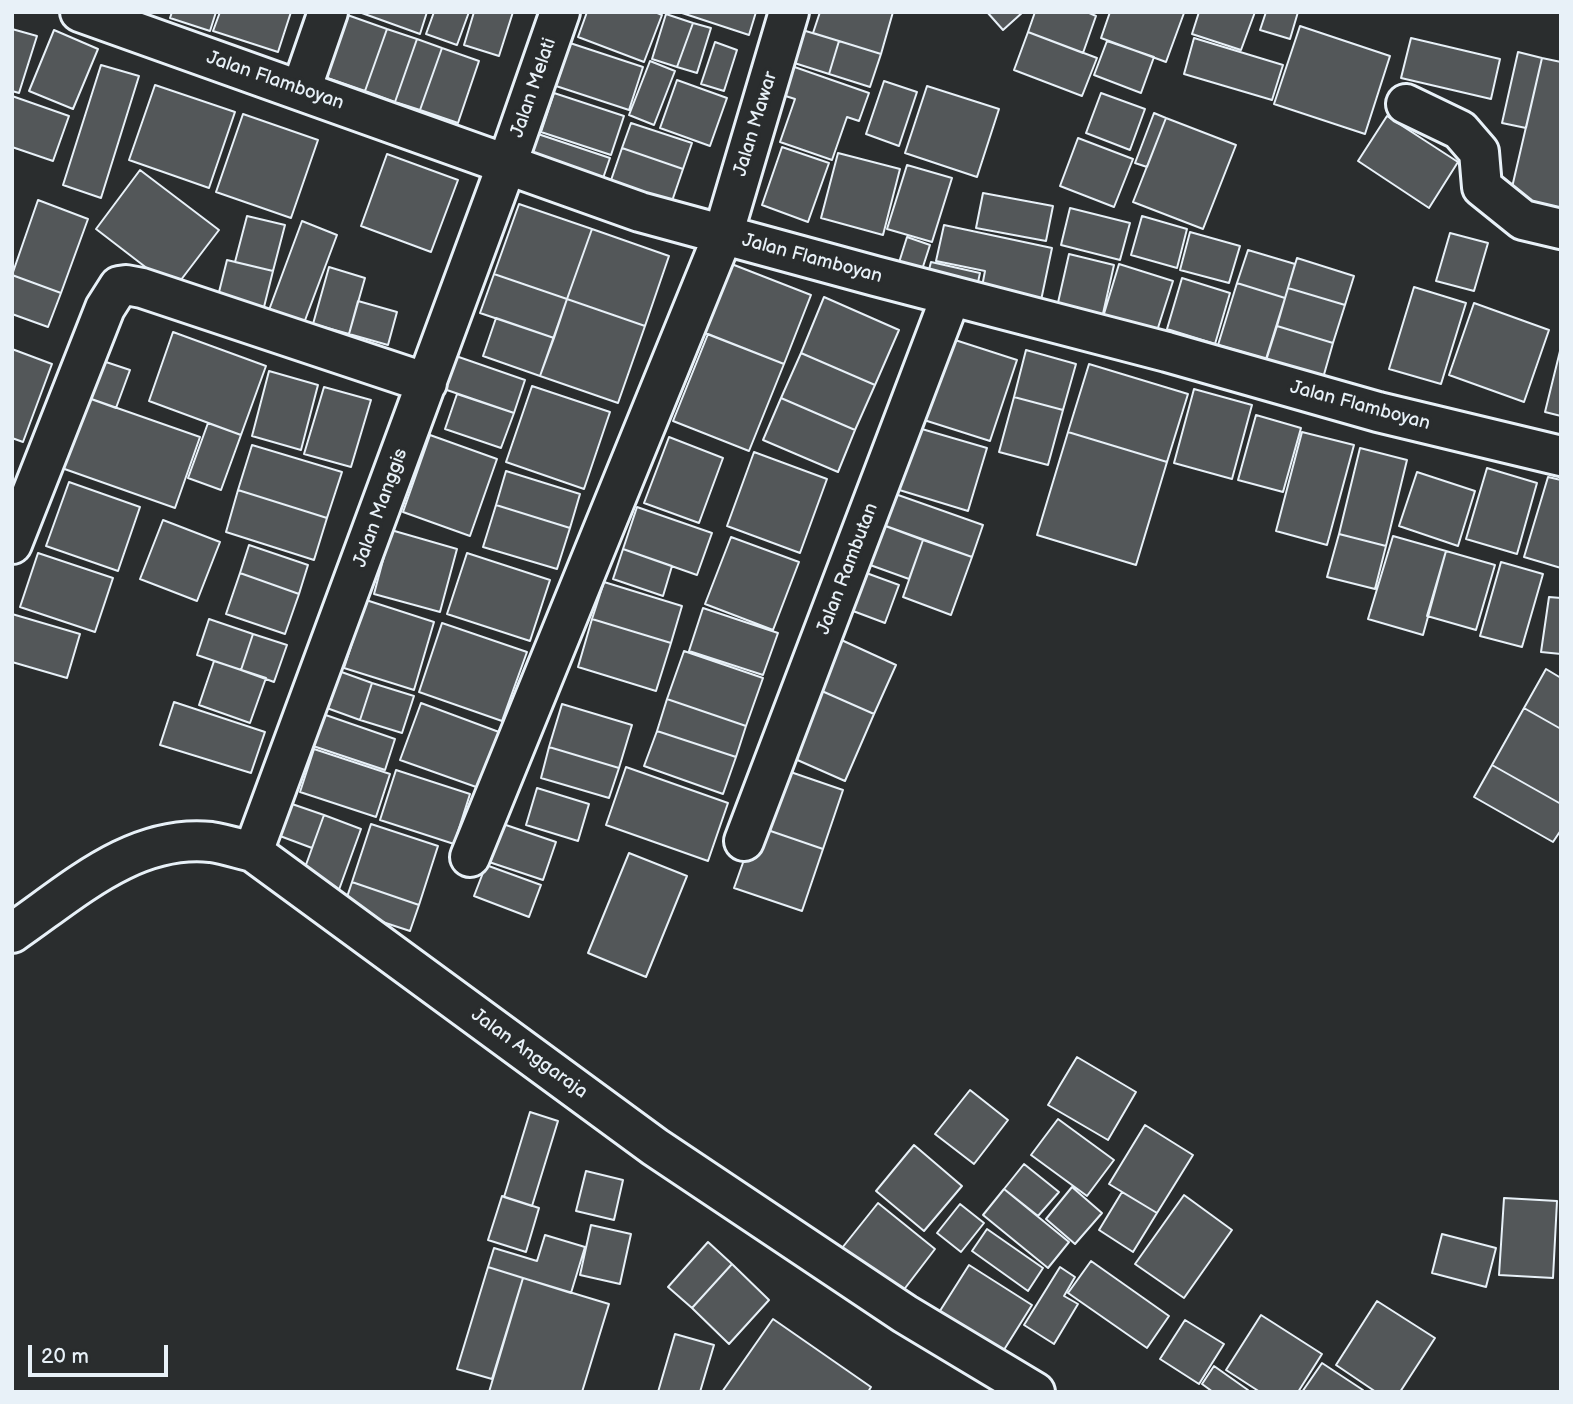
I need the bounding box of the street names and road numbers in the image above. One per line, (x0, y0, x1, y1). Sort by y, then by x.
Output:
street label: Jalan Melati (506, 35, 562, 141)
street label: Jalan Flamboyan (203, 47, 347, 115)
street label: Jalan Mawar (729, 69, 783, 179)
street label: Jalan Flamboyan (740, 229, 884, 289)
street label: Jalan Flamboyan (1288, 376, 1432, 436)
street label: Jalan Manggis (349, 446, 413, 570)
street label: Jalan Rambutan (812, 500, 884, 638)
street label: Jalan Anggaraja (466, 1004, 592, 1104)

